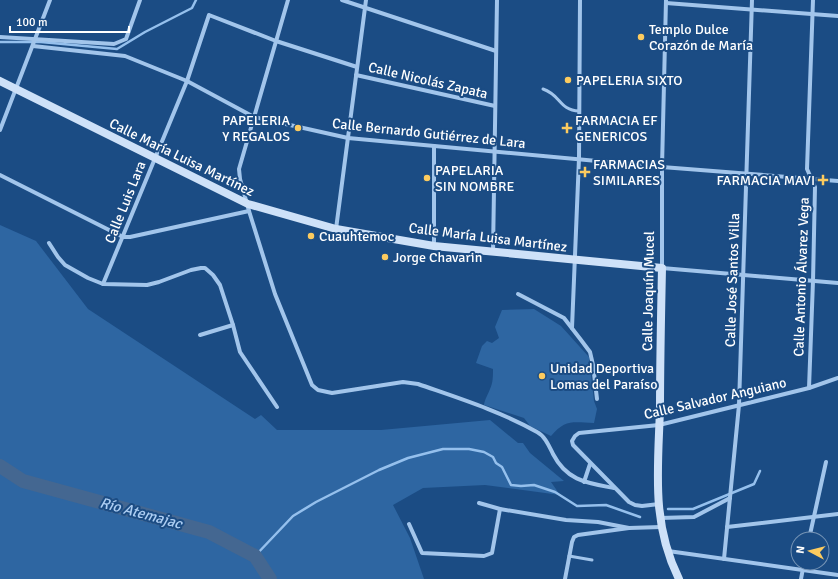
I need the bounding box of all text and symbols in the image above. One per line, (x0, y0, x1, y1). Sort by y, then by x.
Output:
scale bar (10, 8, 129, 34)
text: 100 m (16, 15, 48, 30)
place label: Templo Dulce Corazón de María (649, 21, 753, 54)
marker: Templo Dulce Corazón de María (636, 32, 646, 42)
street label: Calle Nicolás Zapata (366, 58, 489, 103)
place label: PAPELERIA SIXTO (576, 72, 683, 89)
marker: PAPELERIA SIXTO (563, 75, 573, 85)
place label: PAPELERIA Y REGALOS (222, 112, 290, 145)
place label: FARMACIA EF GENERICOS (575, 112, 658, 145)
street label: Calle María Luisa Martínez (106, 115, 257, 200)
street label: Calle Bernardo Gutiérrez de Lara (331, 115, 527, 152)
marker: PAPELERIA Y REGALOS (293, 123, 303, 133)
marker: FARMACIA EF GENERICOS (562, 123, 572, 133)
place label: FARMACIAS SIMILARES (593, 156, 665, 189)
street label: Calle Luis Lara (101, 158, 150, 246)
place label: PAPELARIA SIN NOMBRE (435, 162, 514, 195)
marker: FARMACIAS SIMILARES (580, 167, 590, 177)
place label: FARMACIA MAVI (716, 172, 815, 189)
marker: PAPELARIA SIN NOMBRE (422, 173, 432, 183)
marker: FARMACIA MAVI (818, 175, 828, 185)
street label: Calle Antonio Álvarez Vega (790, 197, 813, 357)
street label: Calle José Santos Villa (722, 213, 743, 347)
street label: Calle María Luisa Martínez (408, 219, 568, 256)
place label: Cuauhtemoc (319, 228, 395, 245)
marker: Cuauhtemoc (306, 231, 316, 241)
street label: Calle Joaquín Mucel (639, 231, 658, 351)
place label: Jorge Chavarin (393, 249, 482, 266)
marker: Jorge Chavarin (380, 252, 390, 262)
place label: Unidad Deportiva Lomas del Paraíso (550, 360, 657, 393)
marker: Unidad Deportiva Lomas del Paraíso (537, 371, 547, 381)
street label: Calle Salvador Anguiano (642, 374, 788, 423)
water label: Río Atemajac (98, 493, 185, 533)
north arrow (790, 531, 830, 571)
text: N (794, 545, 807, 554)

